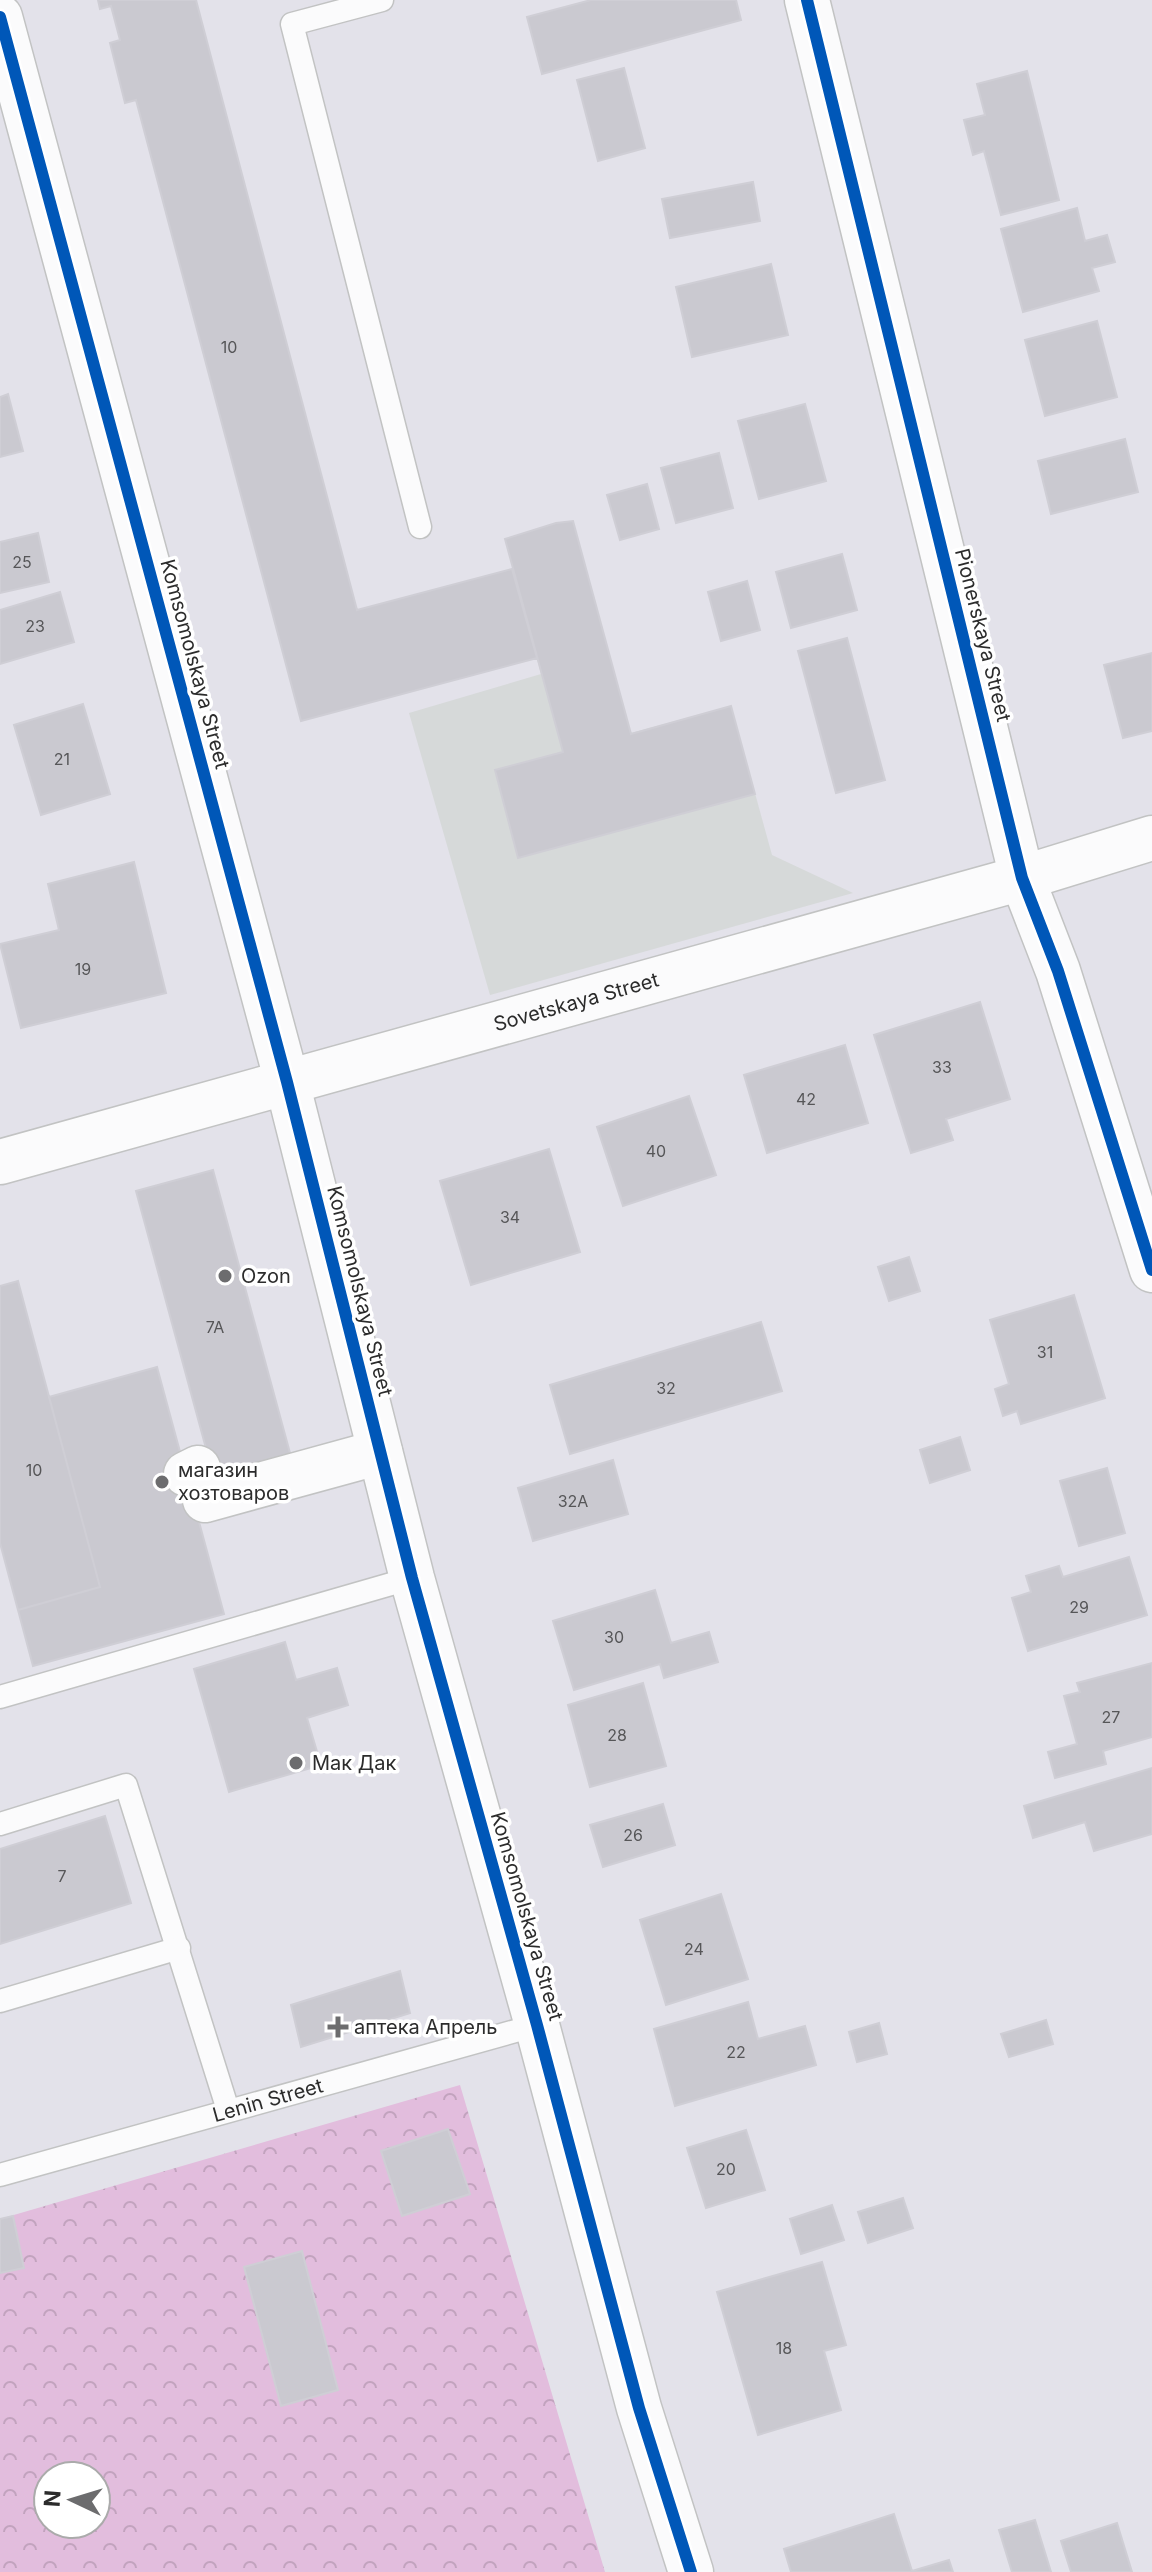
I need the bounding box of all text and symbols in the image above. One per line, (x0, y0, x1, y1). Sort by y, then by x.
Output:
house number: 10 (221, 337, 237, 357)
street label: Pionerskaya Street (950, 546, 1016, 724)
house number: 25 (12, 552, 32, 572)
street label: Komsomolskaya Street (155, 557, 235, 772)
house number: 23 (25, 616, 45, 636)
house number: 21 (54, 749, 70, 769)
house number: 19 (75, 959, 91, 979)
street label: Sovetskaya Street (491, 967, 662, 1036)
house number: 33 (932, 1057, 952, 1077)
house number: 42 (796, 1089, 816, 1109)
house number: 40 (646, 1141, 666, 1161)
street label: Komsomolskaya Street (322, 1183, 398, 1399)
house number: 34 (500, 1207, 520, 1227)
place label: Ozon (241, 1264, 291, 1288)
marker: Ozon (216, 1267, 234, 1285)
house number: 7А (206, 1317, 224, 1337)
house number: 31 (1037, 1342, 1053, 1362)
house number: 32 (656, 1378, 676, 1398)
place label: магазин хозтоваров (178, 1458, 289, 1505)
house number: 10 (26, 1460, 42, 1480)
marker: магазин хозтоваров (153, 1473, 171, 1491)
house number: 32А (558, 1491, 588, 1511)
house number: 29 (1069, 1597, 1089, 1617)
house number: 30 (604, 1627, 624, 1647)
house number: 27 (1102, 1707, 1120, 1727)
house number: 28 (607, 1725, 627, 1745)
place label: Мак Дак (312, 1751, 396, 1775)
marker: Мак Дак (287, 1754, 305, 1772)
street label: Komsomolskaya Street (486, 1809, 568, 2024)
house number: 26 (623, 1825, 643, 1845)
house number: 7 (57, 1866, 67, 1886)
house number: 24 (684, 1939, 704, 1959)
place label: аптека Апрель (354, 2015, 497, 2039)
marker: аптека Апрель (329, 2018, 347, 2036)
house number: 22 (726, 2042, 746, 2062)
street label: Lenin Street (210, 2073, 326, 2127)
house number: 20 (716, 2159, 736, 2179)
house number: 18 (776, 2338, 792, 2358)
north arrow (32, 2460, 112, 2540)
text: N (38, 2489, 66, 2508)

